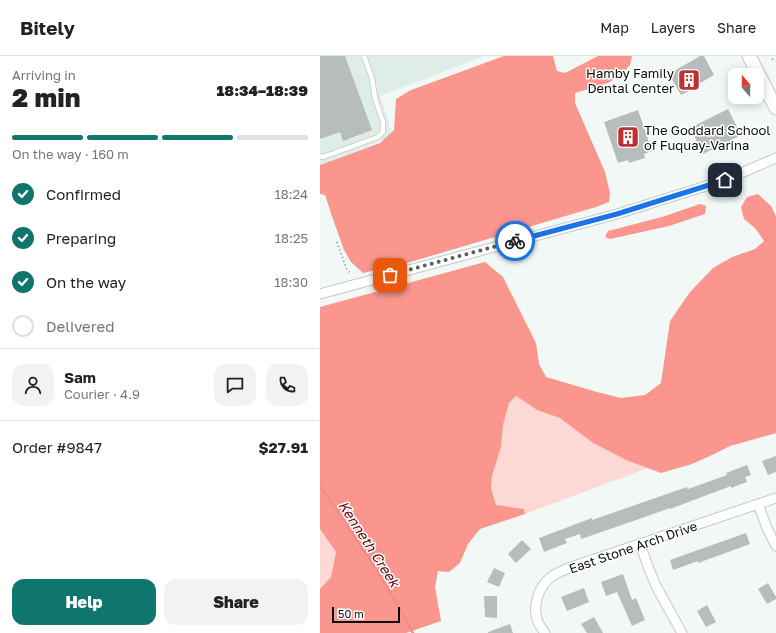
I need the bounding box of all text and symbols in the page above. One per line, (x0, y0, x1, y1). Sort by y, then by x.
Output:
text: Bitely (20, 16, 75, 39)
text: Map (600, 19, 629, 36)
text: Layers (651, 19, 695, 36)
text: Share (717, 19, 756, 36)
place label: Hamby Family Dental Center (586, 65, 675, 96)
text: Arriving in (12, 67, 76, 83)
building icon: Hamby Family Dental Center (676, 67, 702, 93)
north arrow (728, 68, 764, 104)
map controls (728, 68, 764, 104)
text: 18:34–18:39 (216, 81, 308, 99)
text: 2 min (12, 82, 80, 113)
place label: The Goddard School of Fuquay-Varina (644, 122, 771, 153)
building icon: The Goddard School of Fuquay-Varina (615, 124, 641, 150)
text: On the way · 160 m (12, 146, 129, 162)
pin (708, 163, 742, 197)
icon: home (714, 169, 736, 191)
icon: check (12, 183, 34, 205)
text: Confirmed (46, 185, 121, 203)
text: 18:24 (274, 186, 308, 202)
courier (495, 221, 535, 261)
icon: check (12, 227, 34, 249)
text: Preparing (46, 229, 116, 247)
text: 18:25 (275, 230, 308, 246)
icon: bike (504, 230, 526, 252)
pin (373, 258, 407, 292)
icon: bag (379, 264, 401, 286)
icon: check (12, 271, 34, 293)
text: On the way (46, 273, 126, 291)
text: 18:30 (274, 274, 308, 290)
text: Delivered (46, 317, 114, 335)
button: person (12, 364, 54, 406)
button: chat (214, 364, 256, 406)
button: phone (266, 364, 308, 406)
text: Sam (64, 368, 96, 386)
text: Courier · 4.9 (64, 386, 140, 402)
text: Order #9847 (12, 438, 102, 456)
text: $27.91 (259, 438, 308, 456)
water label: Kenneth Creek (335, 497, 405, 592)
street label: East Stone Arch Drive (567, 518, 699, 576)
button: Help (12, 579, 156, 625)
button: Share (164, 579, 308, 625)
scale bar (332, 605, 400, 624)
text: 50 m (338, 607, 364, 620)

